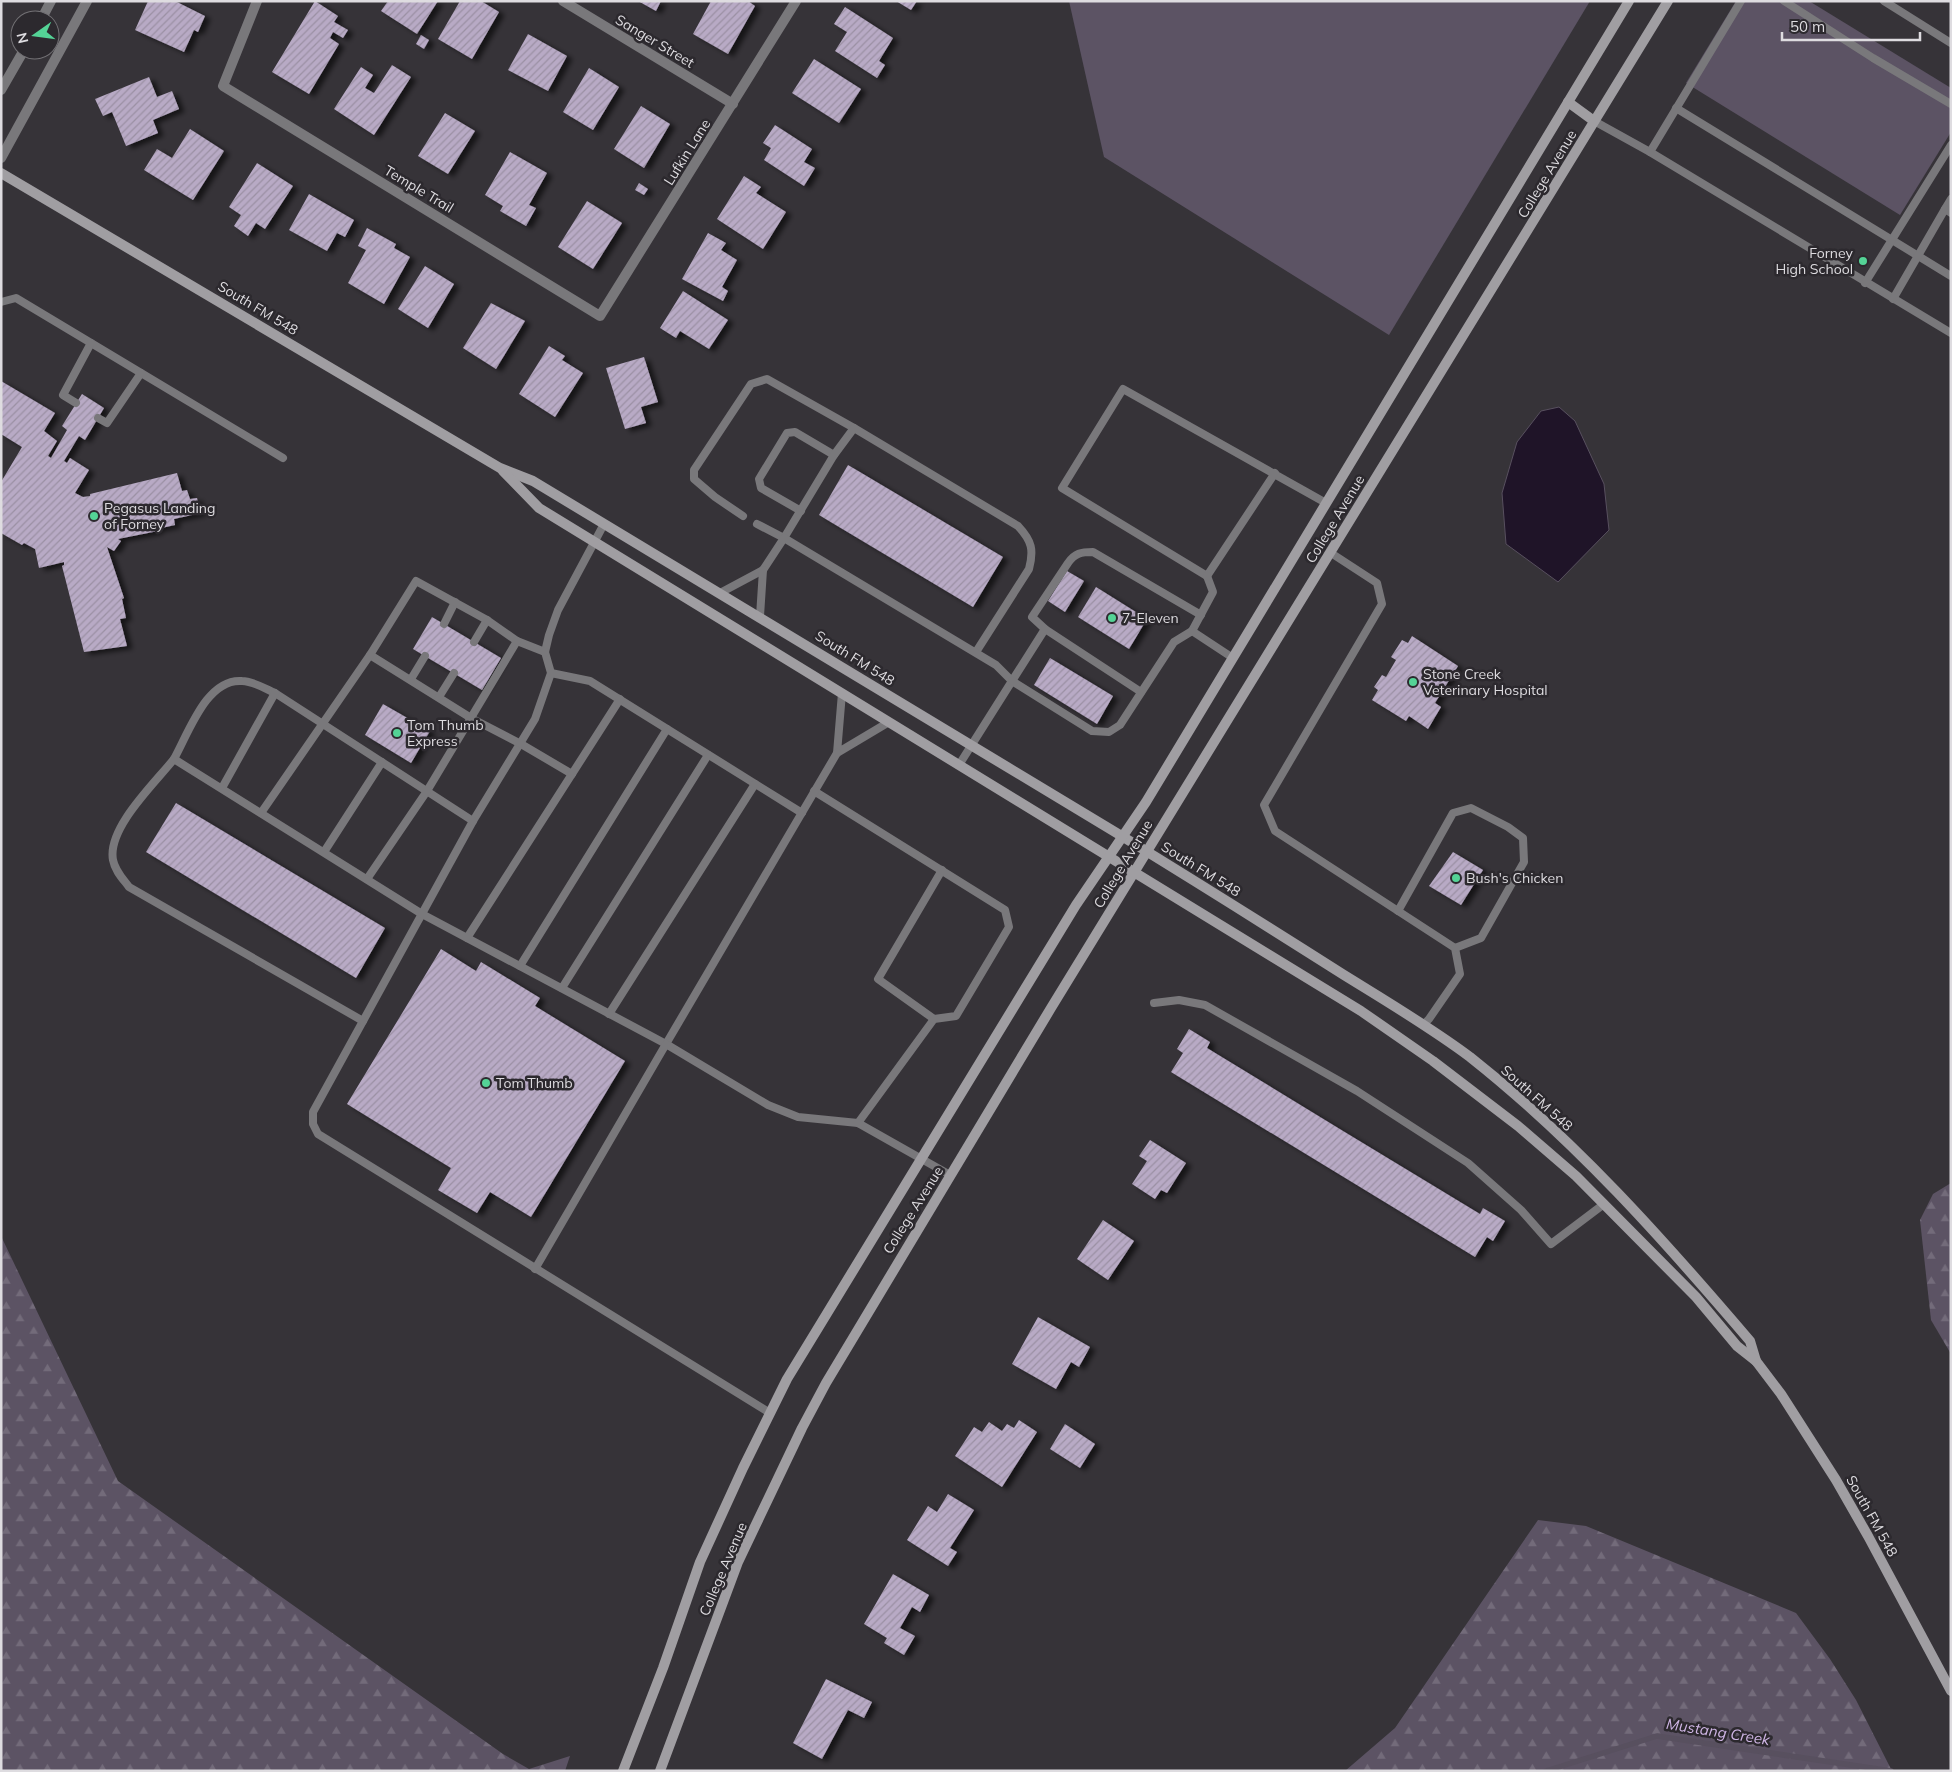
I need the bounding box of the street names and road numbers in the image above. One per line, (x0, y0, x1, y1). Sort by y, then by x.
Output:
street label: Sanger Street (612, 10, 698, 72)
street label: Lufkin Lane (660, 116, 714, 188)
street label: College Avenue (1514, 127, 1580, 221)
street label: Temple Trail (381, 161, 457, 217)
street label: South FM 548 (215, 277, 301, 339)
street label: College Avenue (1302, 472, 1368, 566)
street label: South FM 548 (812, 626, 898, 690)
street label: College Avenue (1090, 817, 1156, 911)
street label: South FM 548 (1158, 837, 1244, 901)
street label: South FM 548 (1497, 1061, 1577, 1135)
street label: College Avenue (879, 1163, 947, 1257)
street label: South FM 548 (1842, 1472, 1902, 1560)
street label: College Avenue (695, 1520, 751, 1618)

